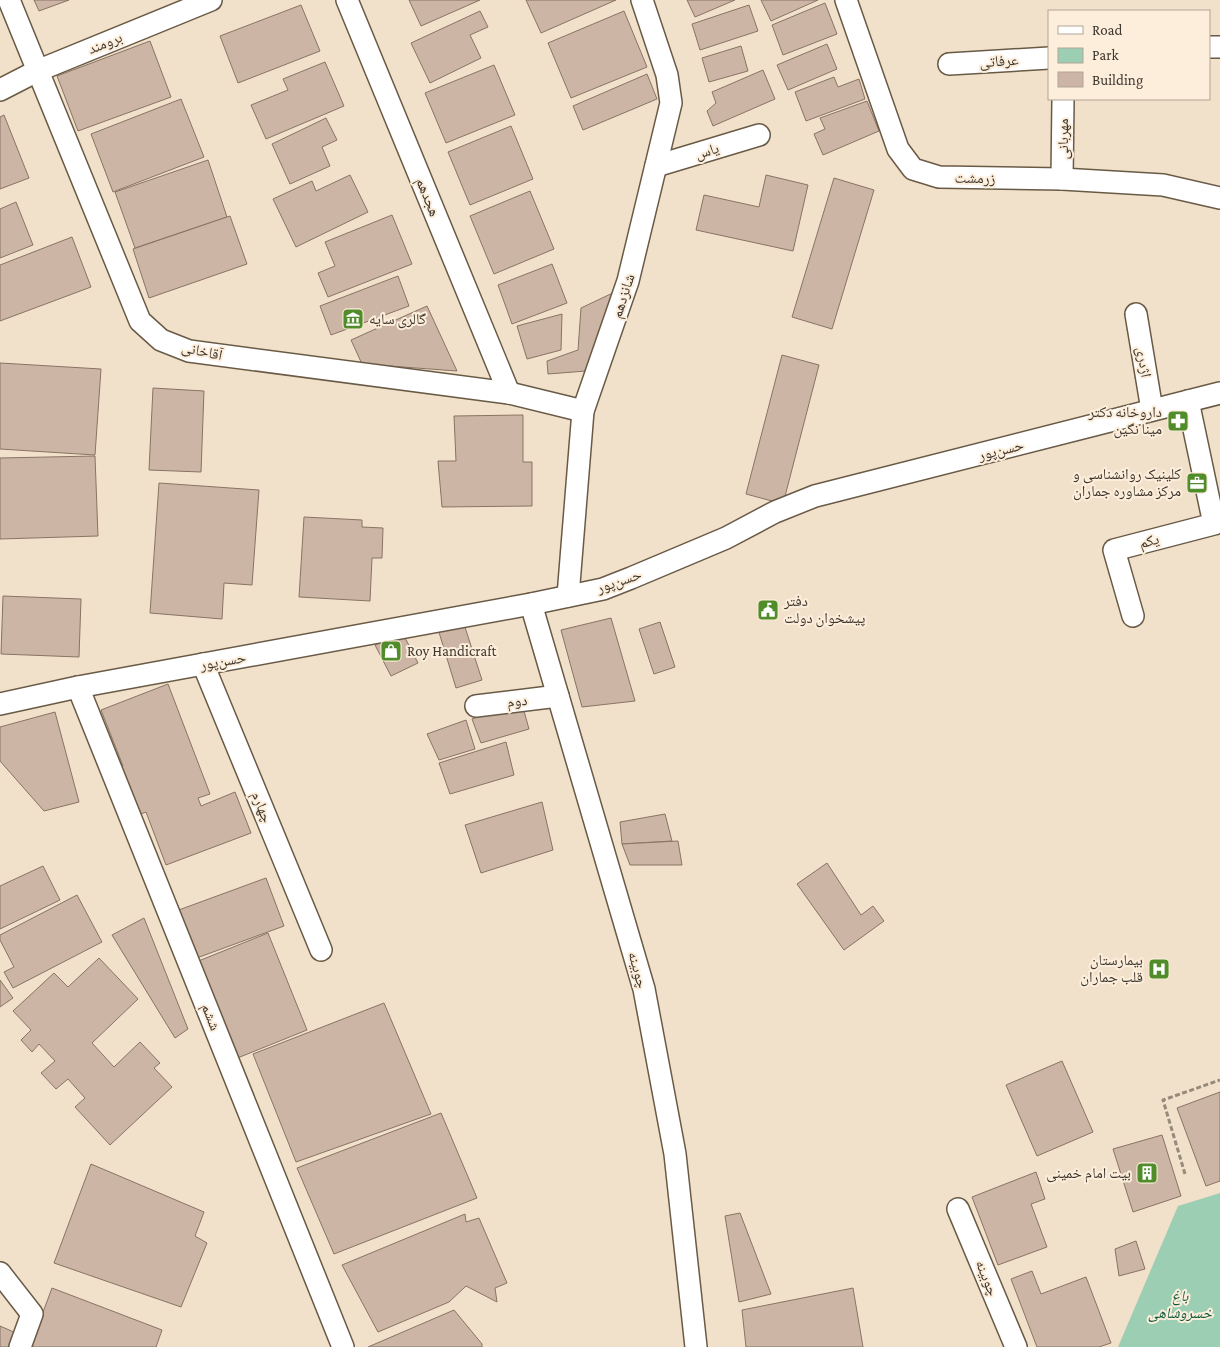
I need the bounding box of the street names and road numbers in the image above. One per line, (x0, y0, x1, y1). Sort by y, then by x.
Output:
street label: برومند (86, 29, 125, 58)
street label: عرفاتی (979, 52, 1020, 72)
street label: مهربانی (1055, 118, 1073, 159)
street label: یاس (693, 140, 722, 164)
street label: زرمشت (955, 170, 996, 187)
street label: هجدهم (411, 175, 443, 219)
street label: شانزدهم (608, 272, 640, 321)
street label: آقاخانی (180, 339, 225, 365)
street label: اژدری (1131, 346, 1155, 379)
street label: حسن‌پور (976, 437, 1026, 466)
street label: یکم (1137, 531, 1162, 553)
street label: حسن‌پور (594, 566, 645, 598)
street label: حسن‌پور (198, 649, 248, 675)
street label: دوم (506, 692, 528, 712)
street label: چهارم (247, 789, 276, 826)
street label: چوبینه (624, 950, 651, 991)
street label: ششم (197, 1001, 224, 1034)
street label: چوبینه (972, 1258, 1002, 1299)

